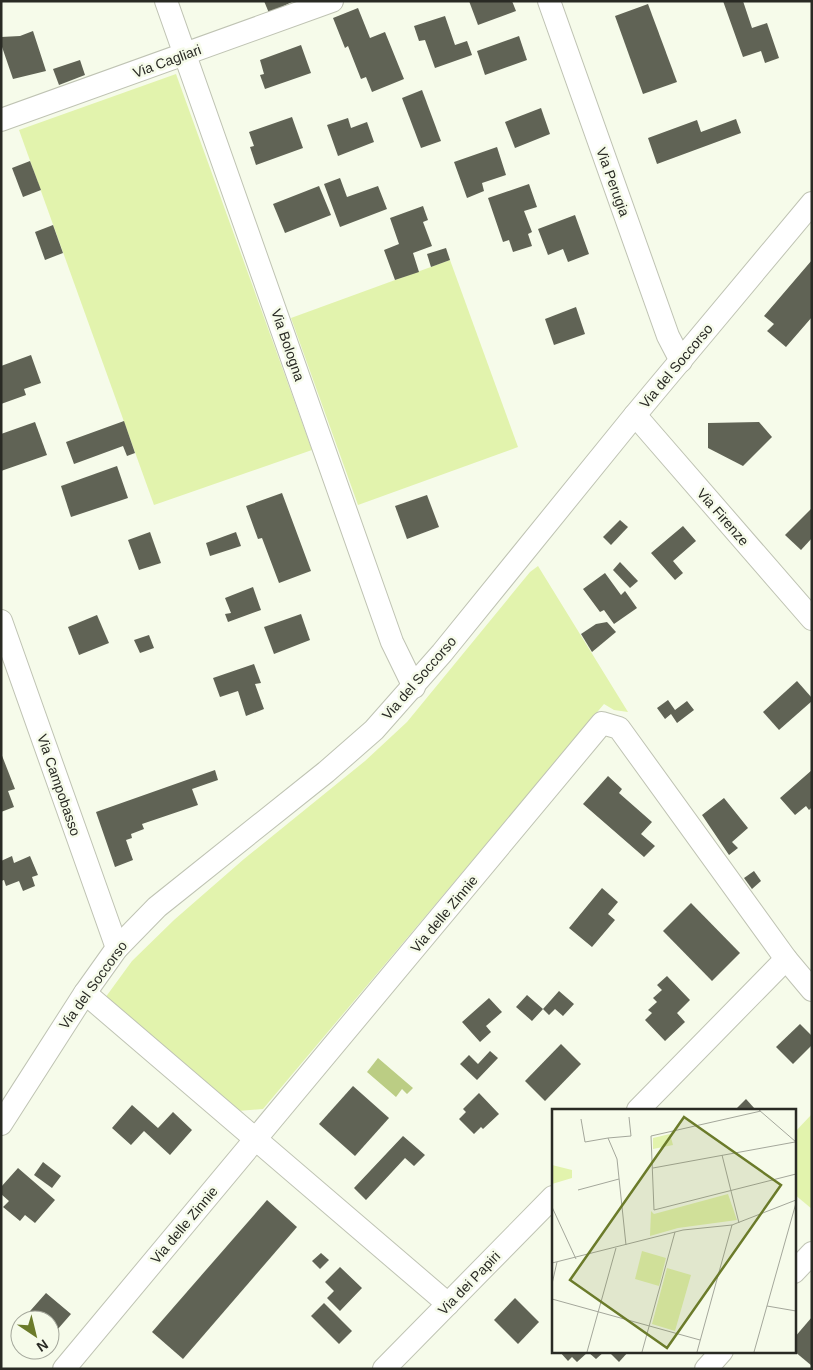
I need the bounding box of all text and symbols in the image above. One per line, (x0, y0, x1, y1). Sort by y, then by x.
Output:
street label: Via Cagliari (131, 41, 203, 81)
street label: Via Perugia (593, 145, 633, 219)
street label: Via Bologna (268, 307, 308, 383)
street label: Via del Soccorso (636, 321, 716, 411)
street label: Via Firenze (694, 485, 752, 549)
street label: Via del Soccorso (379, 633, 460, 723)
street label: Via Campobasso (34, 732, 84, 838)
street label: Via delle Zinnie (407, 872, 481, 956)
street label: Via del Soccorso (56, 938, 130, 1032)
inset map (552, 1109, 796, 1352)
street label: Via delle Zinnie (147, 1183, 221, 1267)
street label: Via dei Papiri (435, 1248, 503, 1318)
north arrow (10, 1310, 60, 1360)
text: N (34, 1336, 51, 1355)

